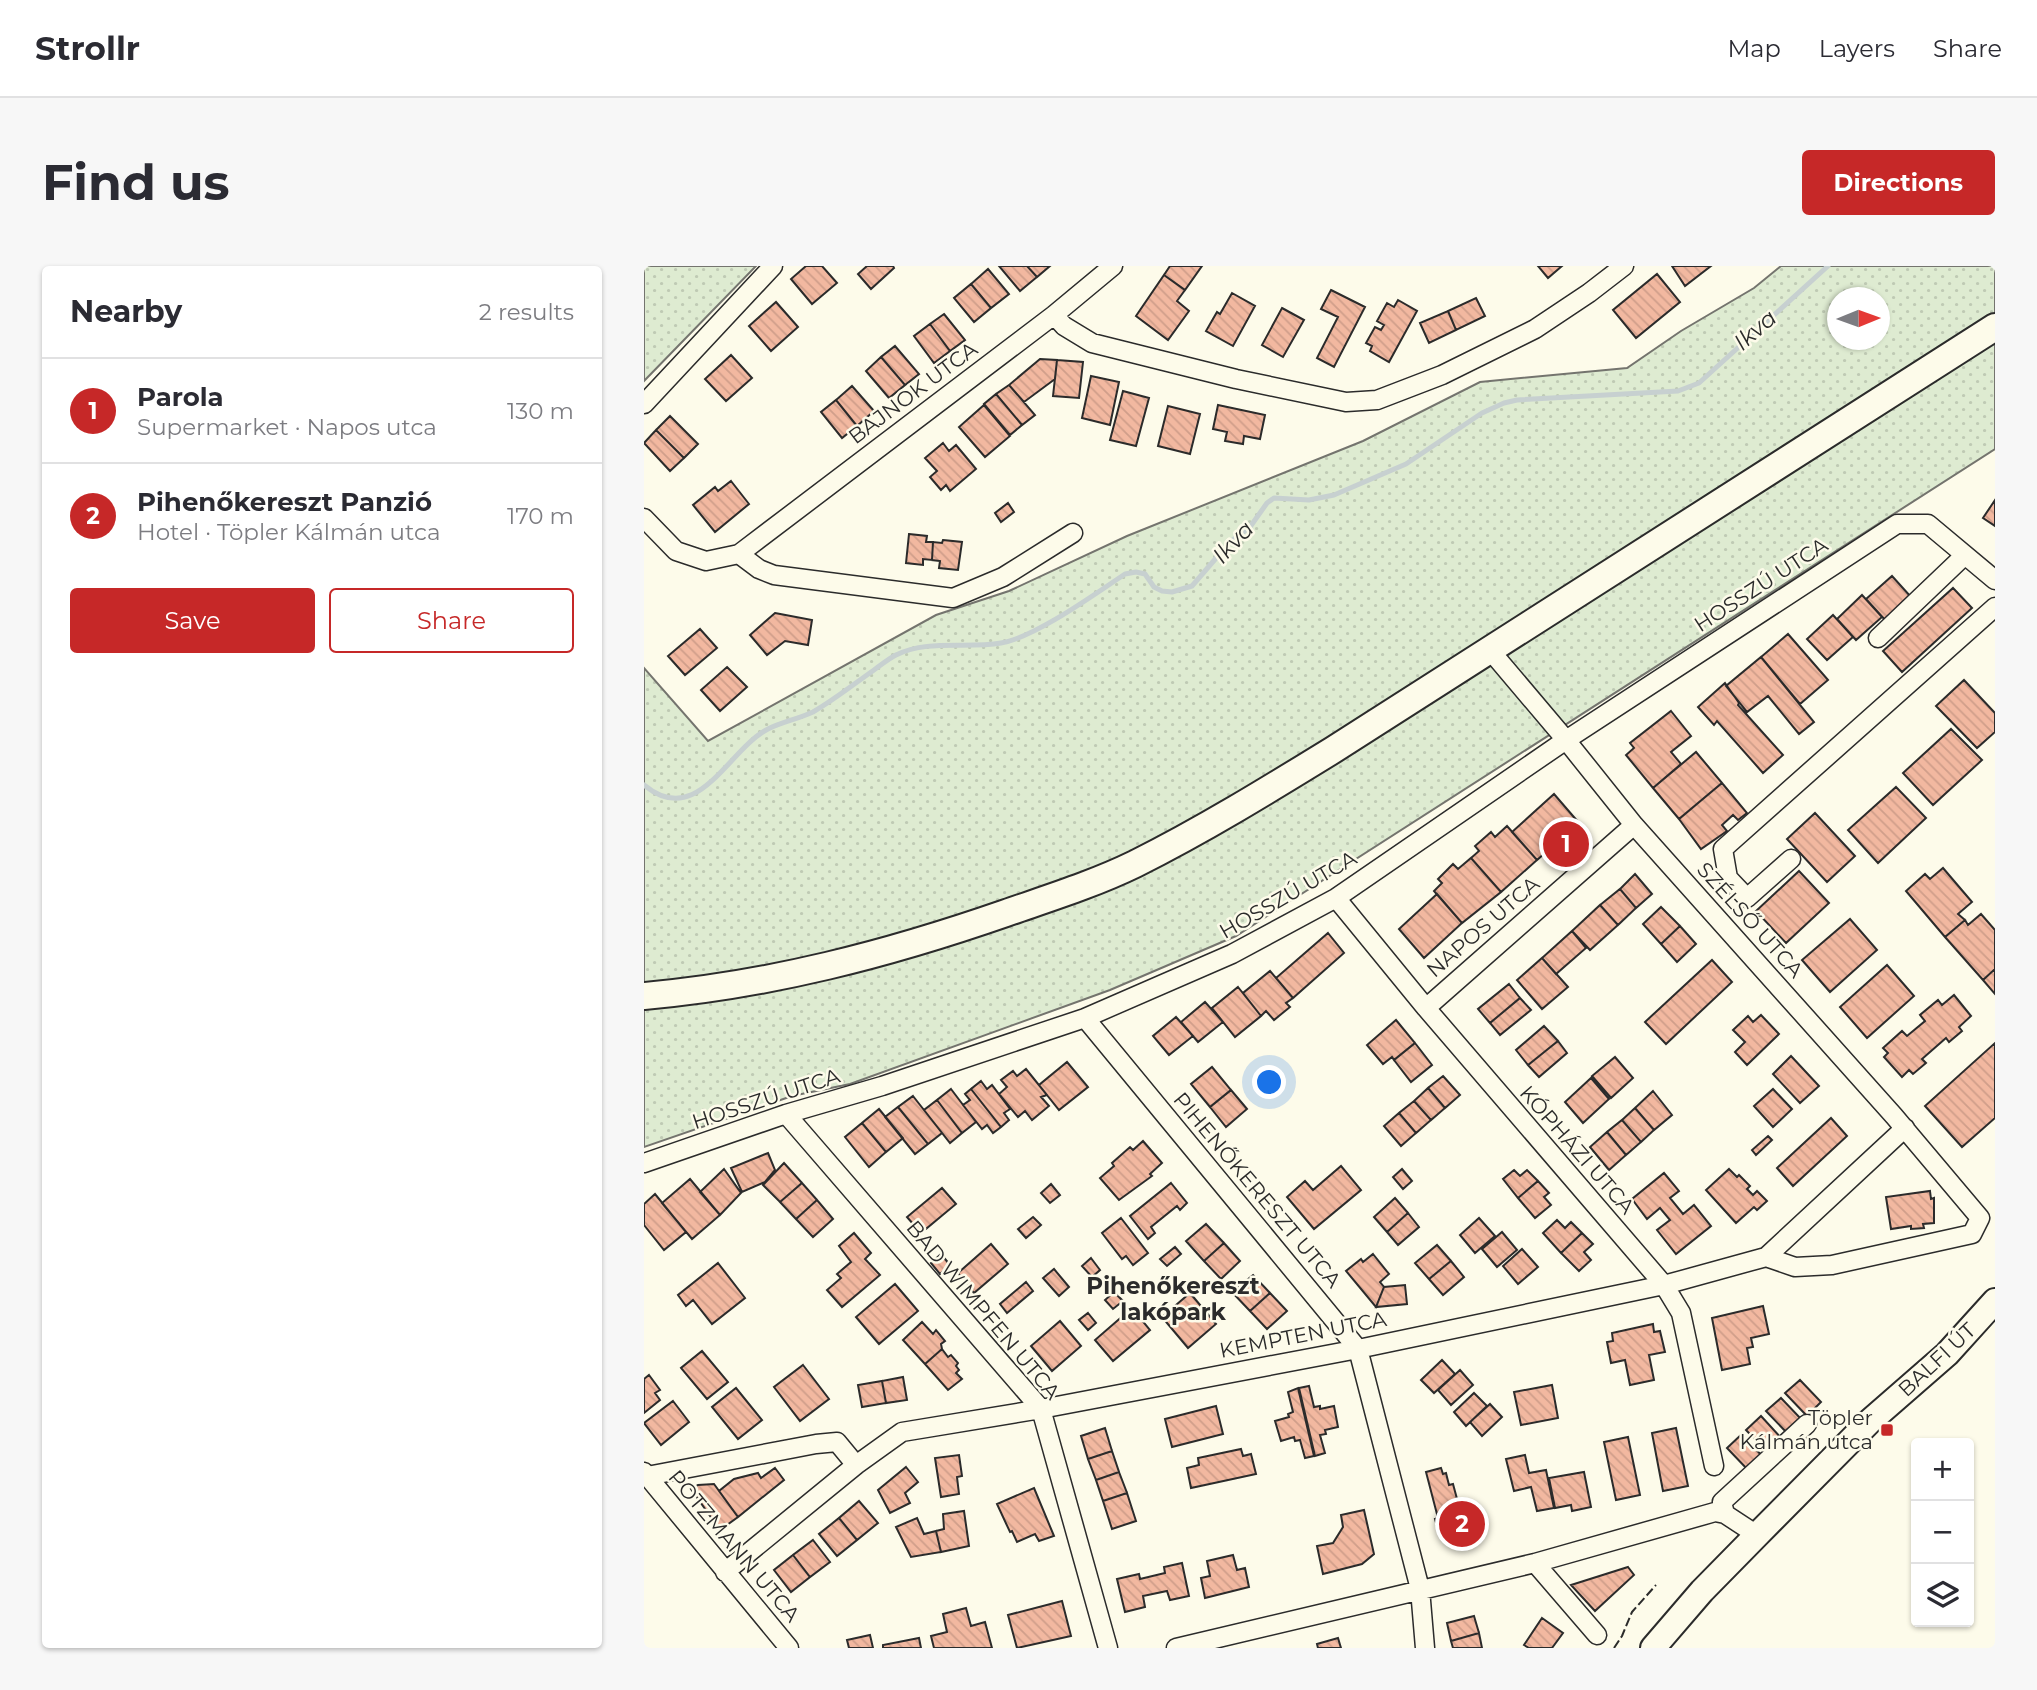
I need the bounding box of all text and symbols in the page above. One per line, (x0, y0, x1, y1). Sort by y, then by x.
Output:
text: Strollr (35, 28, 140, 68)
text: Map (1727, 34, 1781, 63)
text: Layers (1819, 34, 1895, 63)
text: Share (1933, 34, 2002, 63)
button: Directions (1802, 150, 1995, 215)
text: Find us (42, 153, 230, 212)
north arrow (1827, 287, 1890, 350)
text: Nearby (70, 293, 182, 330)
text: 2 results (479, 298, 574, 326)
water label: Ikva (1728, 304, 1782, 356)
street label: BAJNOK UTCA (843, 336, 983, 449)
text: Parola (137, 381, 224, 413)
text: 1 (88, 397, 98, 425)
text: 130 m (507, 397, 574, 425)
text: Supermarket · Napos utca (137, 413, 437, 441)
text: Pihenőkereszt Panzió (137, 486, 432, 518)
text: 2 (86, 502, 100, 530)
text: 170 m (507, 502, 574, 530)
water label: Ikva (1206, 515, 1260, 569)
text: Hotel · Töpler Kálmán utca (137, 518, 440, 546)
street label: HOSSZÚ UTCA (1689, 532, 1833, 637)
button: Save (70, 588, 315, 653)
button: Share (329, 588, 574, 653)
pin: 1 (1543, 818, 1589, 870)
street label: HOSSZÚ UTCA (1215, 845, 1362, 944)
street label: SZÉLSŐ UTCA (1692, 857, 1809, 983)
street label: NAPOS UTCA (1421, 870, 1545, 982)
street label: HOSSZÚ UTCA (689, 1063, 844, 1134)
your location (1252, 1065, 1286, 1099)
street label: KÓPHÁZI UTCA (1515, 1080, 1641, 1220)
street label: PIHENŐKERESZT UTCA (1168, 1087, 1347, 1293)
street label: BAD WIMPFEN UTCA (901, 1215, 1066, 1405)
district label: Pihenőkereszt lakópark (1086, 1272, 1260, 1326)
street label: KEMPTEN UTCA (1217, 1306, 1390, 1363)
street label: BALFI ÚT (1893, 1318, 1981, 1402)
place label: Töpler Kálmán utca (1739, 1405, 1873, 1454)
marker: Töpler Kálmán utca (1879, 1422, 1895, 1438)
map controls (1911, 1438, 1974, 1627)
button: + (1911, 1438, 1974, 1501)
street label: POTZMANN UTCA (664, 1465, 806, 1627)
pin: 2 (1439, 1498, 1485, 1550)
button: − (1911, 1501, 1974, 1564)
button: layers (1911, 1564, 1974, 1627)

